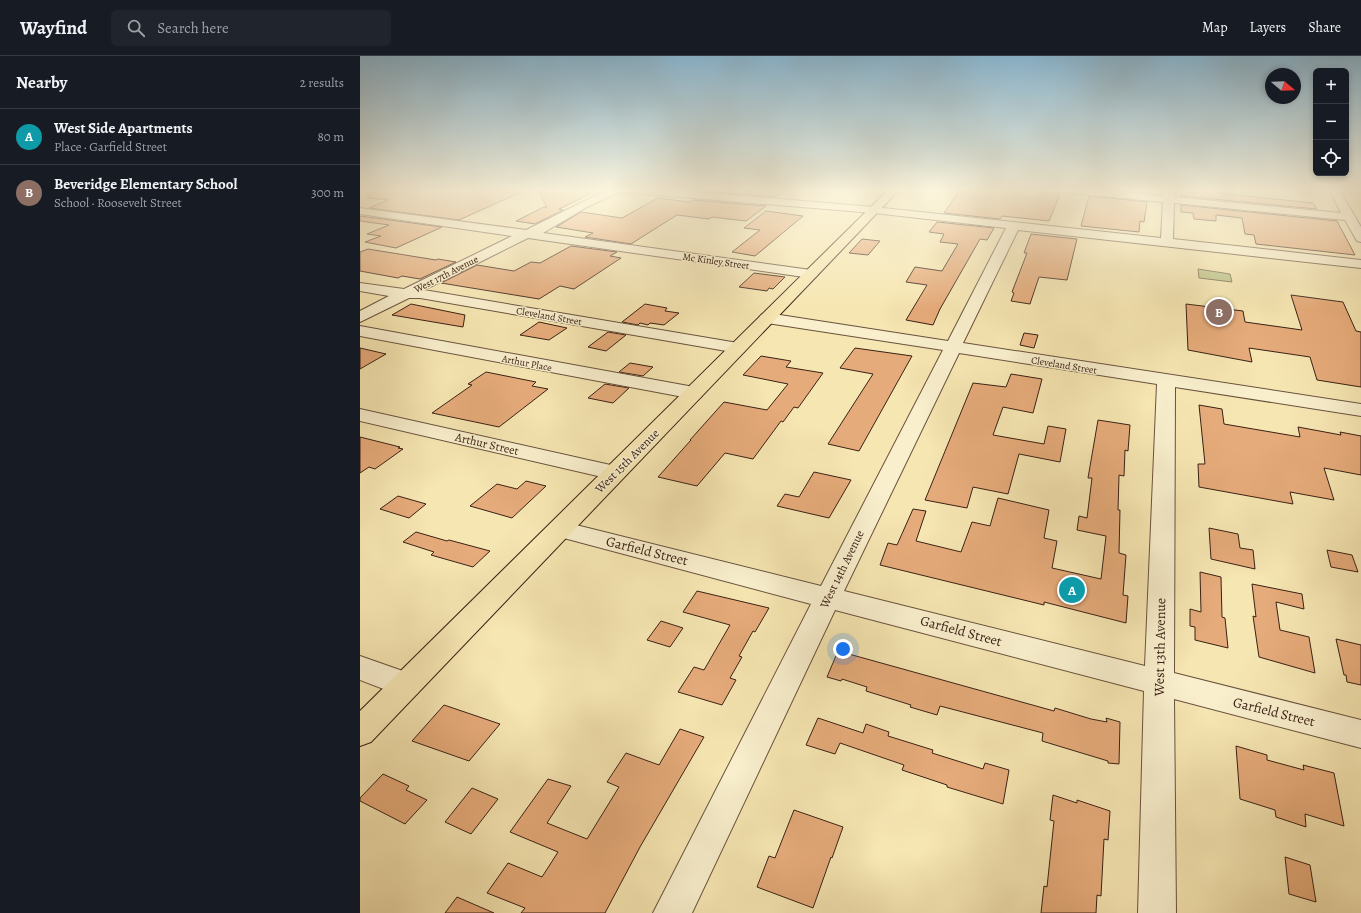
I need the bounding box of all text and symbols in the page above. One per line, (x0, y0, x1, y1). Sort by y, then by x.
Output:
search box (111, 10, 391, 46)
text: Wayfind (20, 15, 87, 41)
icon: search (125, 17, 147, 39)
text: Search here (157, 18, 229, 38)
text: Map (1202, 18, 1228, 37)
text: Layers (1250, 18, 1286, 37)
text: Share (1308, 18, 1341, 37)
north arrow (1265, 68, 1301, 104)
map controls (1313, 68, 1349, 176)
button: + (1313, 68, 1349, 104)
text: Nearby (16, 71, 67, 94)
text: 2 results (300, 74, 344, 91)
button: − (1313, 104, 1349, 140)
text: West Side Apartments (54, 118, 193, 138)
text: A (25, 128, 33, 145)
text: 80 m (317, 128, 344, 145)
text: Place · Garfield Street (54, 138, 167, 155)
button: locate (1313, 140, 1349, 176)
text: Beveridge Elementary School (54, 174, 237, 194)
text: B (25, 184, 33, 201)
text: 300 m (311, 184, 344, 201)
text: School · Roosevelt Street (54, 194, 182, 211)
street label: Mc Kinley Street (682, 250, 751, 272)
street label: West 17th Avenue (411, 252, 481, 296)
pin: B (1206, 297, 1232, 327)
street label: Cleveland Street (515, 304, 584, 328)
street label: Arthur Place (500, 352, 554, 374)
street label: Cleveland Street (1030, 353, 1099, 377)
street label: West 15th Avenue (591, 425, 663, 497)
street label: Arthur Street (453, 429, 520, 459)
street label: West 14th Avenue (816, 527, 868, 612)
street label: Garfield Street (604, 532, 690, 570)
pin: A (1059, 575, 1085, 605)
street label: West 13th Avenue (1150, 598, 1170, 697)
street label: Garfield Street (918, 611, 1004, 651)
your location (833, 639, 853, 659)
street label: Garfield Street (1231, 693, 1317, 731)

